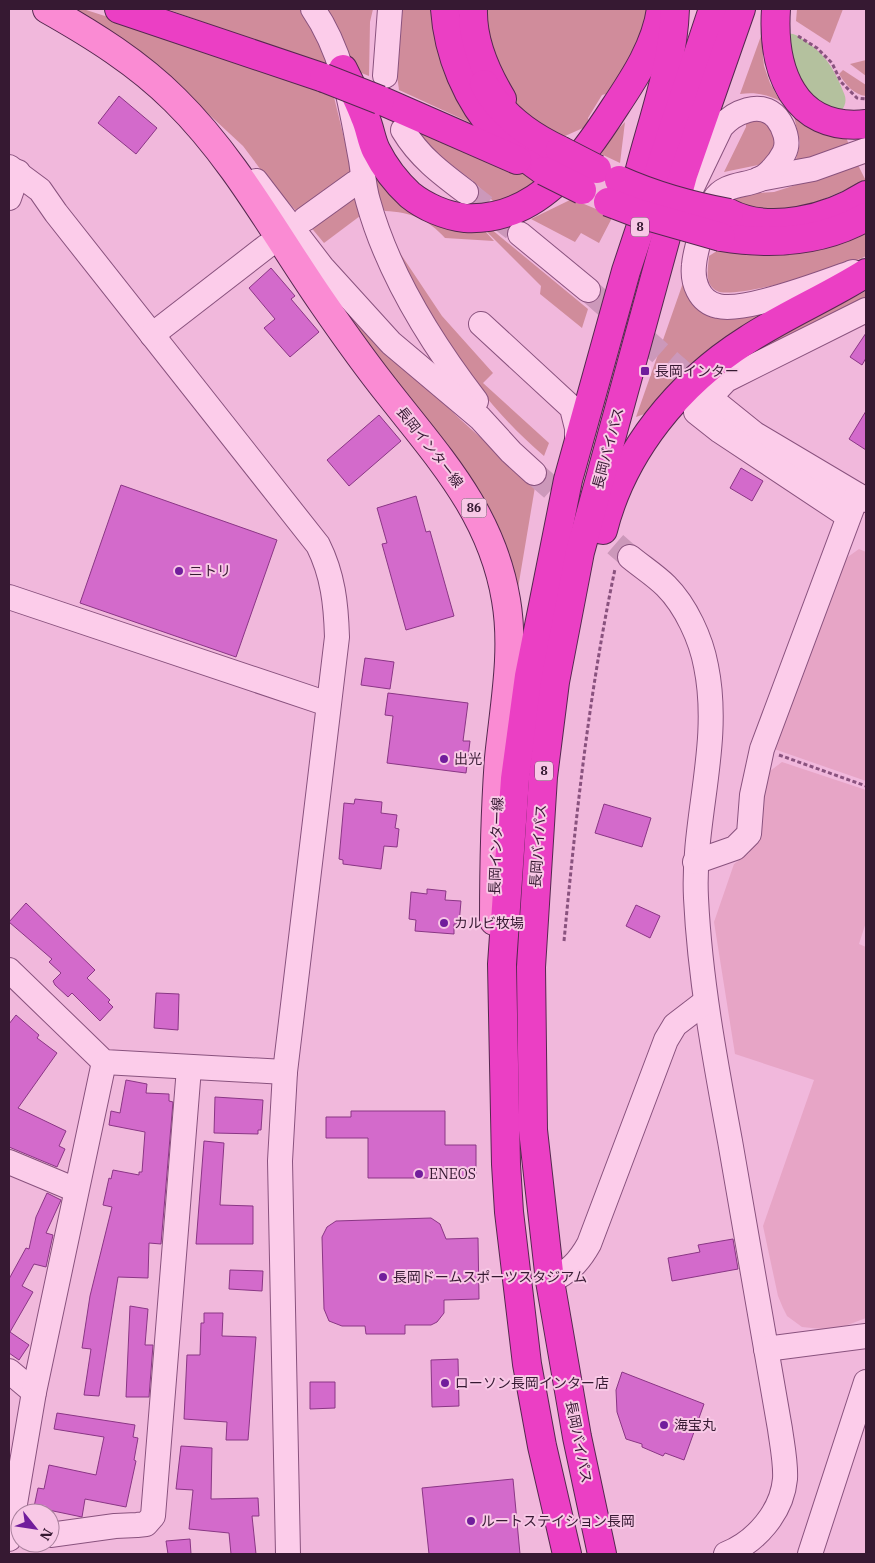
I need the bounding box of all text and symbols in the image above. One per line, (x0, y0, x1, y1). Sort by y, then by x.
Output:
road number: 8 (631, 218, 649, 236)
place label: 長岡インター (655, 362, 739, 380)
marker: 長岡インター (639, 365, 651, 377)
street label: 長岡インター線 (393, 403, 467, 491)
street label: 長岡バイパス (588, 405, 628, 491)
road number: 86 (462, 498, 486, 518)
place label: ニトリ (189, 562, 231, 580)
marker: ニトリ (173, 565, 185, 577)
place label: 出光 (454, 750, 482, 768)
marker: 出光 (438, 753, 450, 765)
road number: 8 (535, 761, 553, 780)
street label: 長岡インター線 (485, 797, 507, 895)
street label: 長岡バイパス (526, 804, 550, 888)
place label: カルビ牧場 (454, 914, 524, 932)
marker: カルビ牧場 (438, 917, 450, 929)
place label: ENEOS (429, 1165, 476, 1183)
marker: ENEOS (413, 1168, 425, 1180)
place label: 長岡ドームスポーツスタジアム (393, 1268, 587, 1286)
marker: 長岡ドームスポーツスタジアム (377, 1271, 389, 1283)
place label: ローソン長岡インター店 (455, 1374, 609, 1392)
marker: ローソン長岡インター店 (439, 1377, 451, 1389)
street label: 長岡バイパス (562, 1399, 596, 1485)
place label: 海宝丸 (674, 1416, 716, 1434)
marker: 海宝丸 (658, 1419, 670, 1431)
north arrow (10, 1503, 60, 1553)
place label: ルートステイション長岡 (481, 1512, 635, 1530)
marker: ルートステイション長岡 (465, 1515, 477, 1527)
text: N (36, 1525, 57, 1544)

